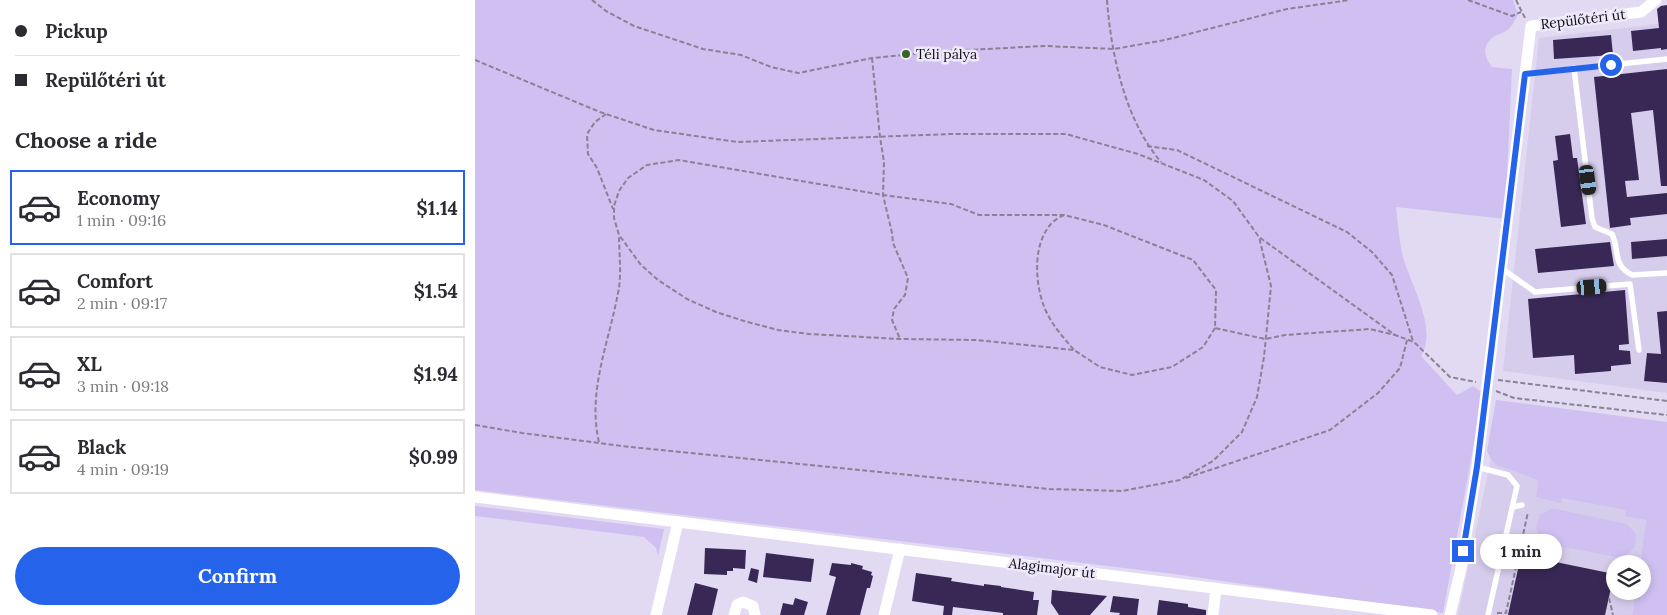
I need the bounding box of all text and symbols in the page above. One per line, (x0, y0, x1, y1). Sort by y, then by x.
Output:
street label: Repülőtéri út (1539, 5, 1627, 33)
text: Pickup (45, 19, 108, 43)
place label: Téli pálya (916, 45, 977, 63)
marker: Téli pálya (900, 48, 912, 60)
route start (1600, 54, 1622, 76)
text: Repülőtéri út (45, 68, 166, 92)
text: Choose a ride (15, 126, 157, 154)
car (1578, 164, 1597, 196)
icon: car (17, 185, 62, 230)
text: Economy (77, 186, 160, 210)
text: $1.14 (417, 196, 458, 220)
text: 1 min · 09:16 (77, 210, 166, 230)
icon: car (17, 268, 62, 313)
text: Comfort (77, 269, 153, 293)
car (1576, 278, 1607, 296)
text: $1.54 (414, 279, 458, 303)
text: 2 min · 09:17 (77, 293, 167, 313)
icon: car (17, 351, 62, 396)
text: XL (77, 352, 102, 376)
text: $1.94 (413, 362, 458, 386)
text: 3 min · 09:18 (77, 376, 169, 396)
icon: car (17, 434, 62, 479)
text: Black (77, 435, 126, 459)
text: $0.99 (409, 445, 458, 469)
text: 4 min · 09:19 (77, 459, 169, 479)
callout: 1 min (1481, 534, 1563, 568)
route end (1452, 540, 1474, 562)
text: 1 min (1501, 541, 1541, 561)
button: Confirm (15, 547, 460, 605)
street label: Alagimajor út (1007, 554, 1097, 582)
map controls (1606, 555, 1651, 600)
button: layers (1606, 555, 1651, 600)

